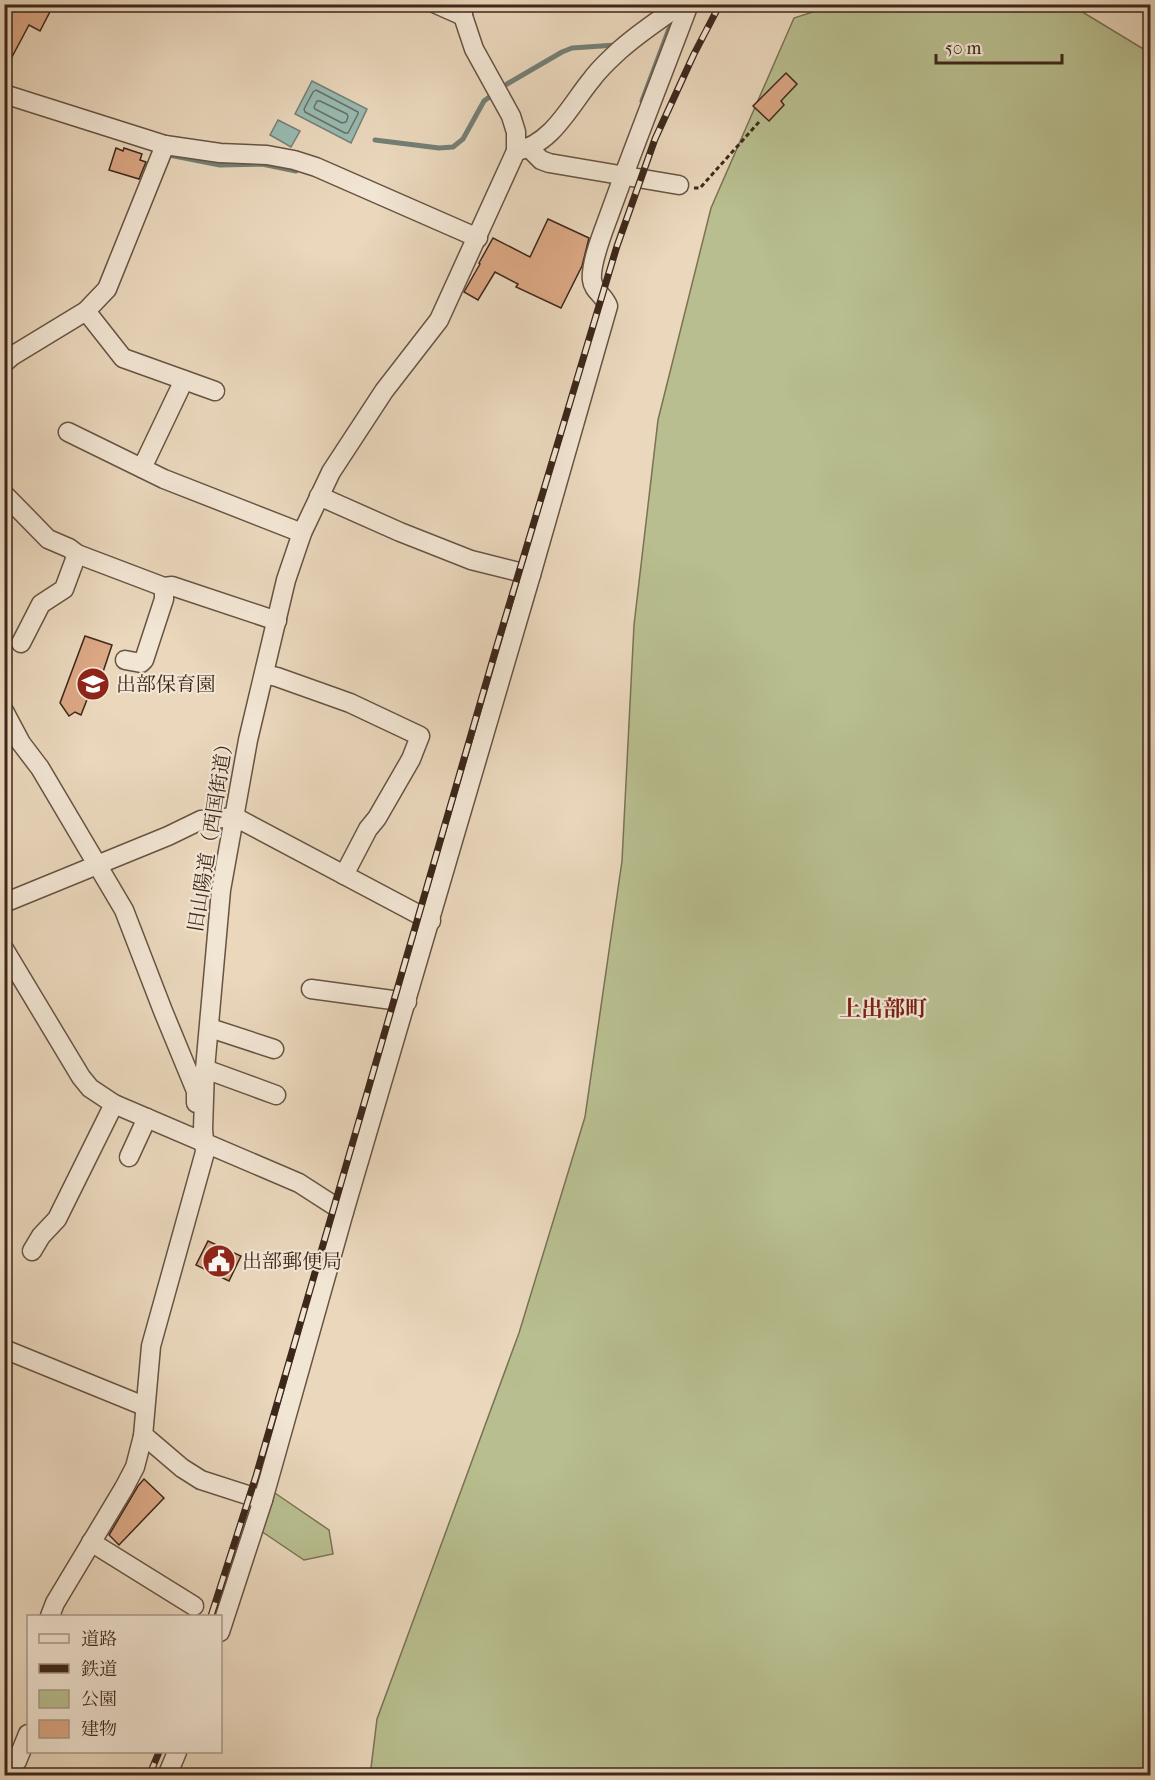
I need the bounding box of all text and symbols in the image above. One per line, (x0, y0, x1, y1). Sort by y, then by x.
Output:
scale bar (936, 27, 1062, 65)
text: 50 m (945, 38, 982, 59)
school or university icon: 出部保育園 (75, 666, 111, 702)
place label: 出部保育園 (116, 673, 216, 696)
street label: 旧山陽道（西国街道） (184, 732, 238, 934)
district label: 上出部町 (839, 996, 927, 1022)
public building icon: 出部郵便局 (201, 1243, 237, 1279)
place label: 出部郵便局 (242, 1250, 342, 1273)
legend (27, 1615, 222, 1753)
text: 道路 (81, 1629, 117, 1650)
text: 鉄道 (81, 1659, 117, 1680)
text: 公園 (81, 1689, 117, 1710)
text: 建物 (81, 1719, 117, 1740)

